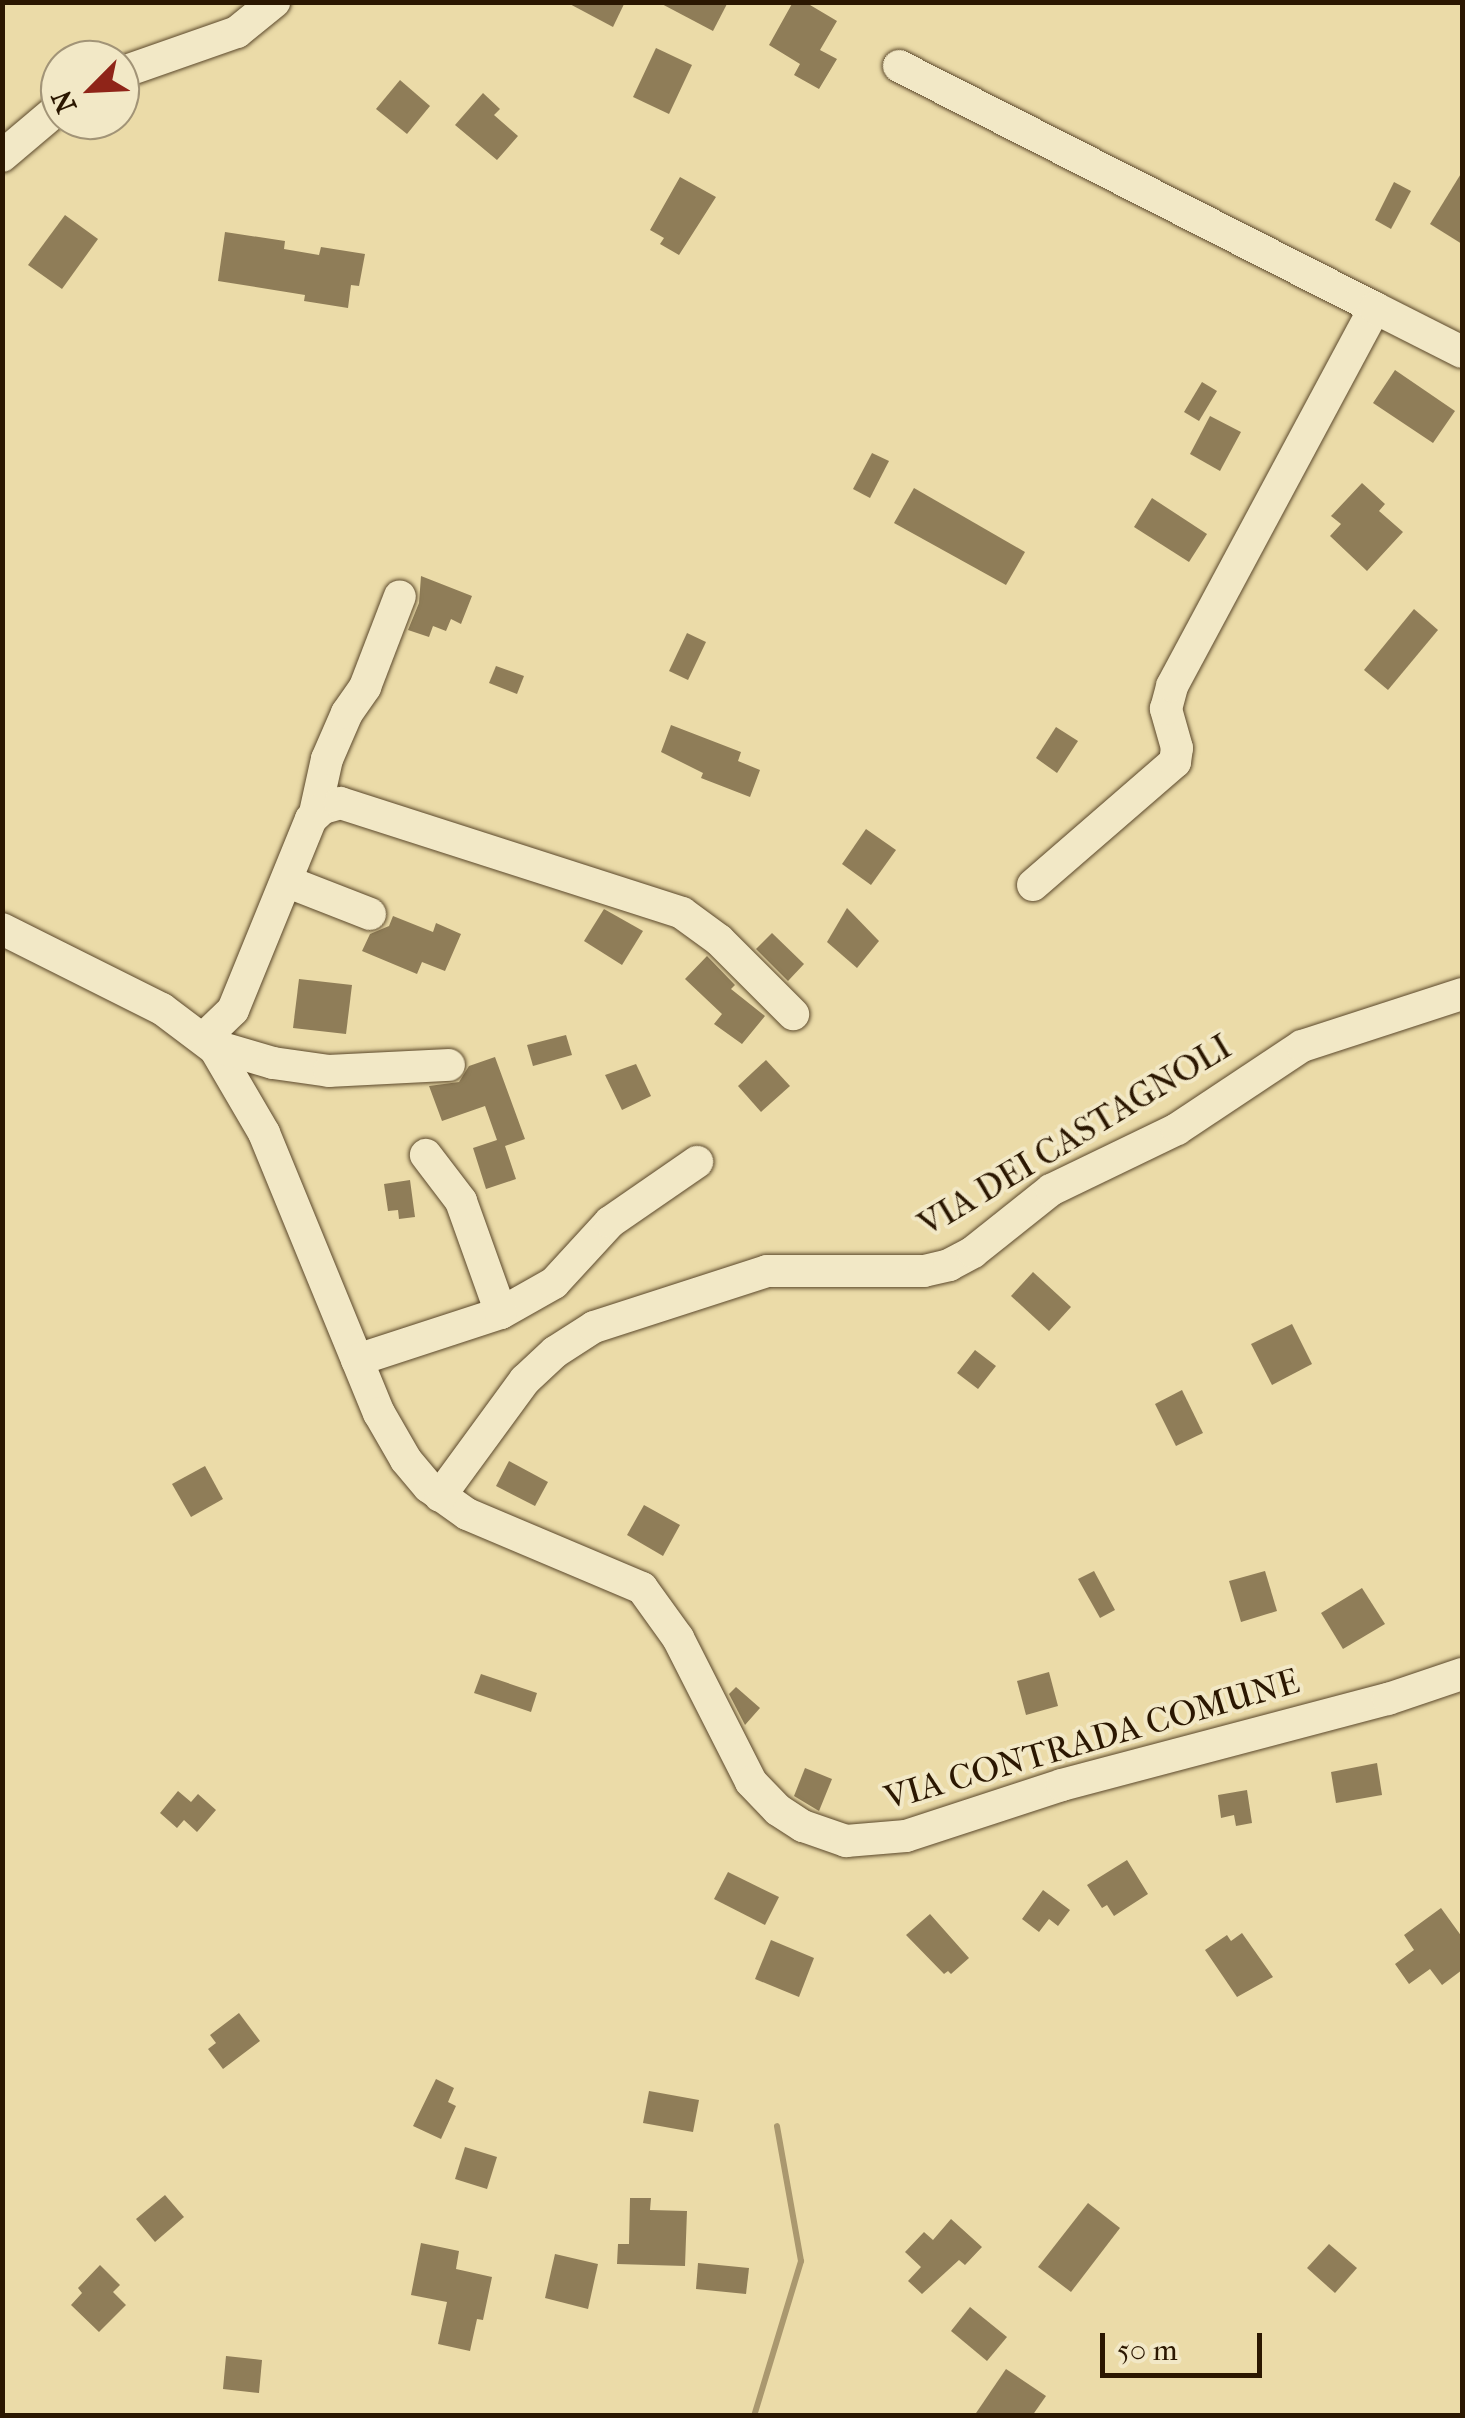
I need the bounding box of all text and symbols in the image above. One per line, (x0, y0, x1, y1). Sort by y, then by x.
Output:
north arrow (40, 40, 140, 140)
text: N (45, 85, 83, 118)
street label: VIA DEI CASTAGNOLI (911, 1026, 1239, 1246)
street label: VIA CONTRADA COMUNE (880, 1661, 1304, 1819)
scale bar (1105, 2313, 1268, 2375)
text: 50 m (1117, 2333, 1178, 2368)

